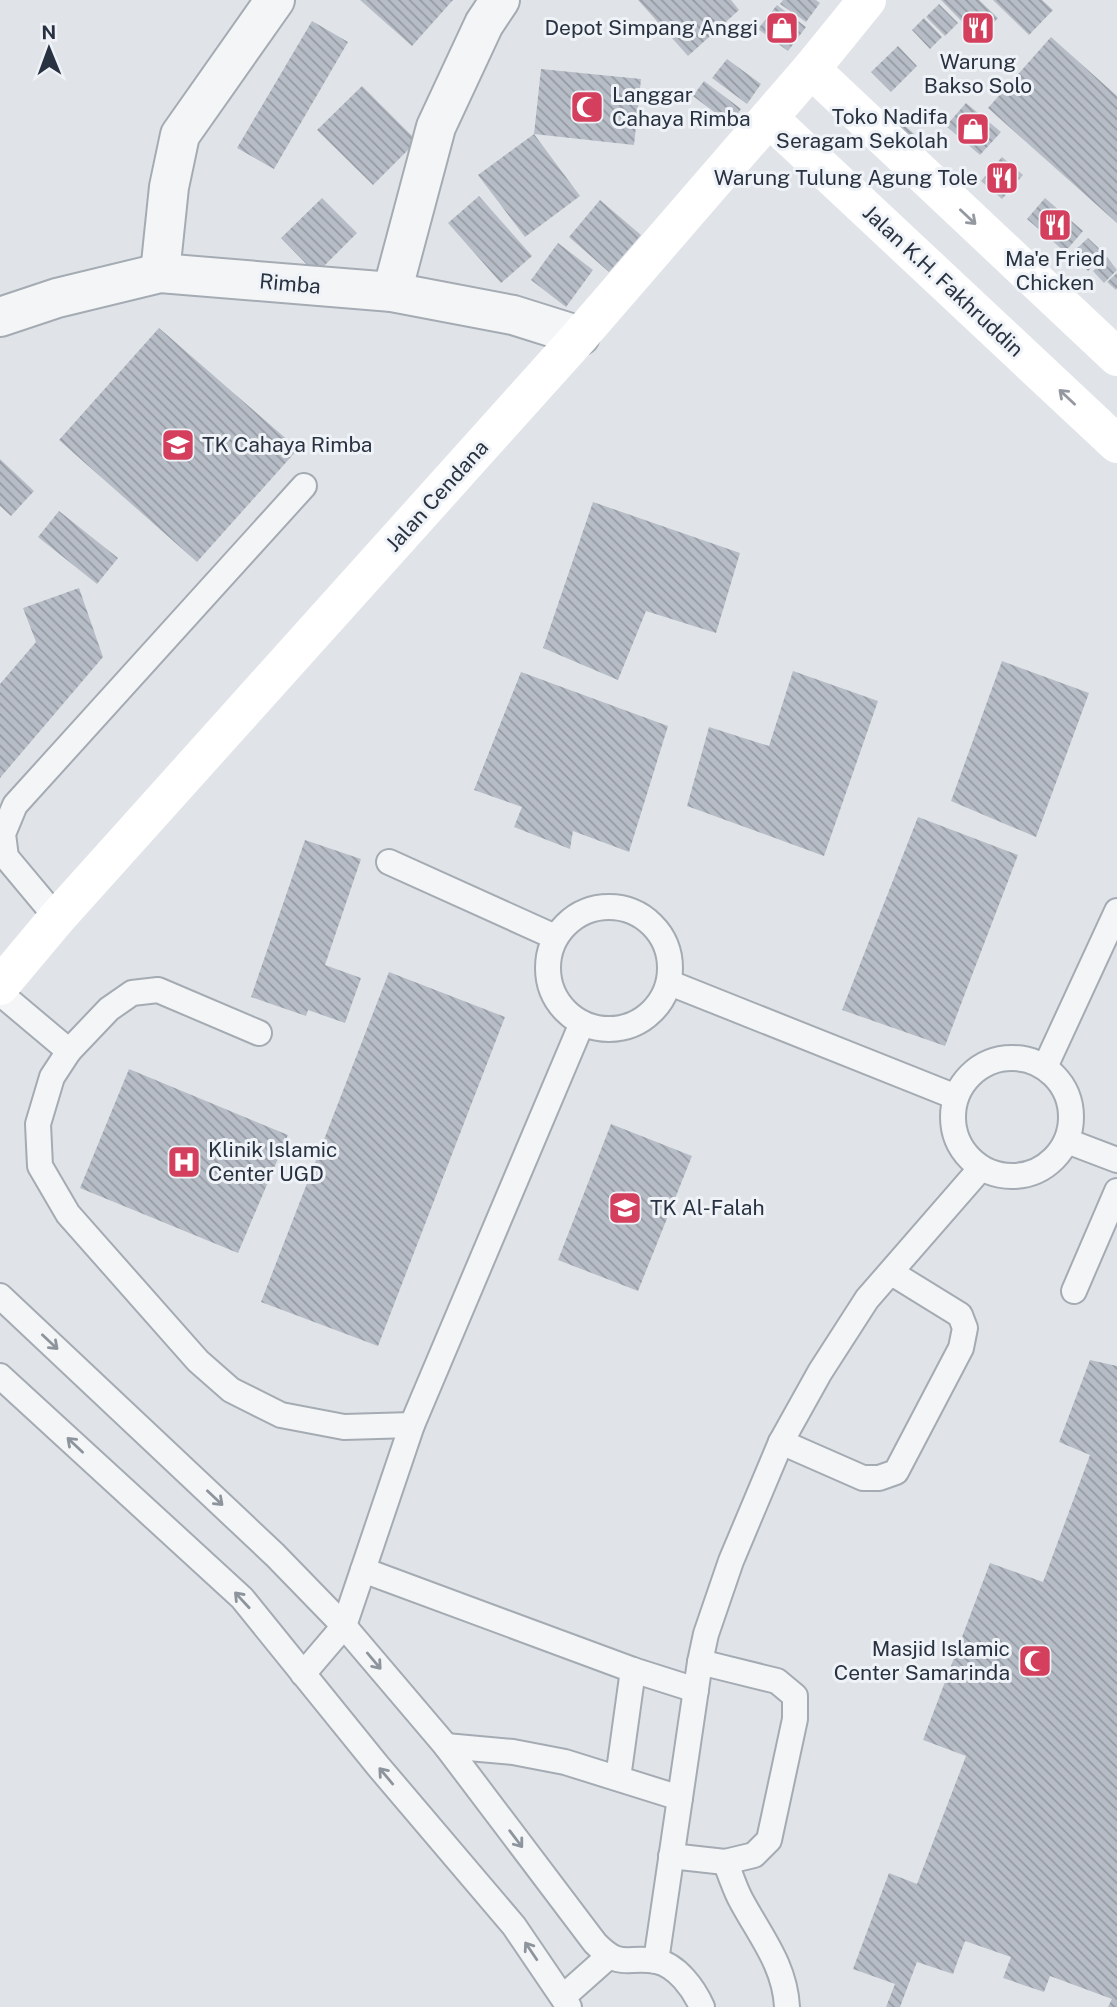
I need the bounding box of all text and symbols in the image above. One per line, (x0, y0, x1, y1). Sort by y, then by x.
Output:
shop icon: Depot Simpang Anggi (763, 9, 801, 47)
restaurant icon: Warung Bakso Solo (959, 9, 997, 47)
north arrow (14, 14, 84, 84)
place label: Depot Simpang Anggi (544, 15, 758, 40)
text: N (41, 21, 56, 43)
place label: Warung Bakso Solo (924, 49, 1032, 98)
place label: Langgar Cahaya Rimba (612, 82, 751, 131)
mosque icon: Langgar Cahaya Rimba (568, 88, 606, 126)
place label: Toko Nadifa Seragam Sekolah (776, 104, 948, 153)
shop icon: Toko Nadifa Seragam Sekolah (954, 110, 992, 148)
restaurant icon: Warung Tulung Agung Tole (983, 159, 1021, 197)
place label: Warung Tulung Agung Tole (714, 165, 978, 190)
street label: Jalan K.H. Fakhruddin (858, 200, 1029, 362)
restaurant icon: Ma'e Fried Chicken (1036, 206, 1074, 244)
one-way arrow (959, 208, 976, 225)
place label: Ma'e Fried Chicken (1005, 246, 1105, 295)
street label: Rimba (258, 268, 322, 299)
one-way arrow (1058, 389, 1076, 405)
school or university icon: TK Cahaya Rimba (159, 426, 197, 464)
place label: TK Cahaya Rimba (202, 432, 372, 457)
street label: Jalan Cendana (380, 435, 493, 556)
place label: Klinik Islamic Center UGD (208, 1137, 337, 1186)
hospital icon: Klinik Islamic Center UGD (165, 1143, 203, 1181)
school or university icon: TK Al-Falah (606, 1189, 644, 1227)
place label: TK Al-Falah (650, 1195, 765, 1220)
one-way arrow (41, 1334, 58, 1351)
one-way arrow (66, 1437, 84, 1453)
one-way arrow (207, 1490, 224, 1507)
one-way arrow (233, 1592, 250, 1609)
place label: Masjid Islamic Center Samarinda (834, 1636, 1010, 1685)
mosque icon: Masjid Islamic Center Samarinda (1016, 1642, 1054, 1680)
one-way arrow (366, 1652, 382, 1670)
one-way arrow (378, 1767, 394, 1785)
one-way arrow (509, 1829, 523, 1848)
one-way arrow (524, 1942, 538, 1961)

